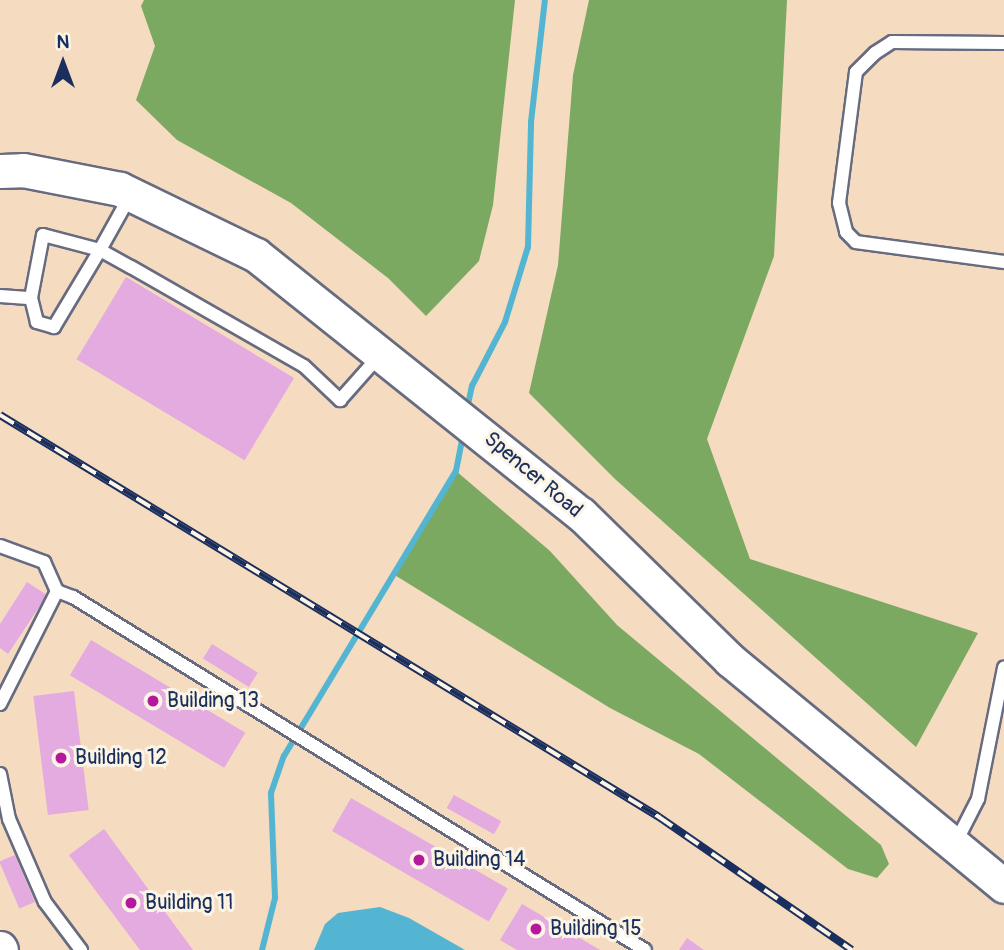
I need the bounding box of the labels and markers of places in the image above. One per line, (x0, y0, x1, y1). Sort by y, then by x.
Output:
place label: Building 13 (167, 688, 259, 714)
marker: Building 13 (145, 693, 161, 709)
place label: Building 12 (75, 745, 167, 771)
marker: Building 12 (53, 750, 69, 766)
place label: Building 14 (433, 847, 525, 873)
marker: Building 14 (411, 852, 427, 868)
place label: Building 11 (145, 890, 233, 916)
marker: Building 11 (123, 895, 139, 911)
place label: Building 15 (550, 916, 642, 942)
marker: Building 15 (528, 921, 544, 937)

